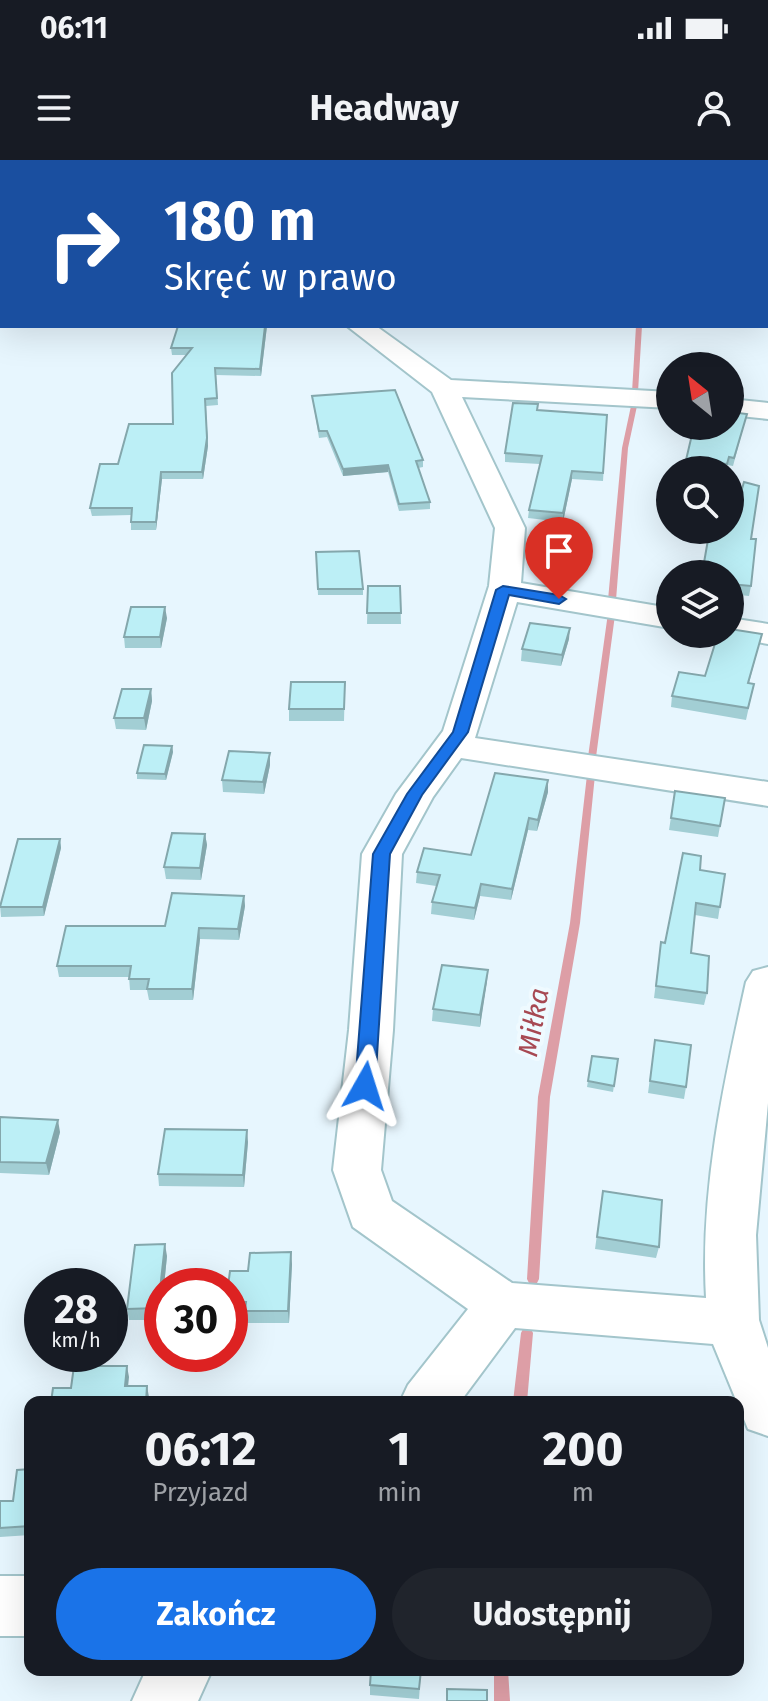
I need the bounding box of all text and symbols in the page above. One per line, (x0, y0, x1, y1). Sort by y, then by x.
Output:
text: 06:11 (40, 10, 108, 46)
icon: menu (32, 86, 76, 130)
text: Headway (309, 86, 459, 130)
icon: person (692, 86, 736, 130)
text: 180 m (164, 188, 316, 255)
icon: right (32, 192, 136, 296)
text: Skręć w prawo (164, 256, 397, 300)
north arrow (656, 352, 744, 440)
map controls (656, 352, 744, 648)
button: search (656, 456, 744, 544)
pin (525, 517, 593, 599)
icon: arrive (537, 529, 581, 573)
button: layers (656, 560, 744, 648)
water label: Miłka (511, 985, 556, 1059)
position arrow (323, 1044, 407, 1128)
speed limit sign: 30 (144, 1268, 248, 1372)
text: 28 (54, 1286, 98, 1334)
text: km/h (51, 1328, 101, 1352)
text: 06:12 (145, 1420, 257, 1478)
text: 1 (388, 1420, 411, 1478)
text: 200 (543, 1420, 623, 1478)
text: Przyjazd (152, 1477, 249, 1508)
text: min (377, 1477, 422, 1508)
text: m (572, 1477, 594, 1508)
button: Zakończ (56, 1568, 376, 1660)
button: Udostępnij (392, 1568, 712, 1660)

